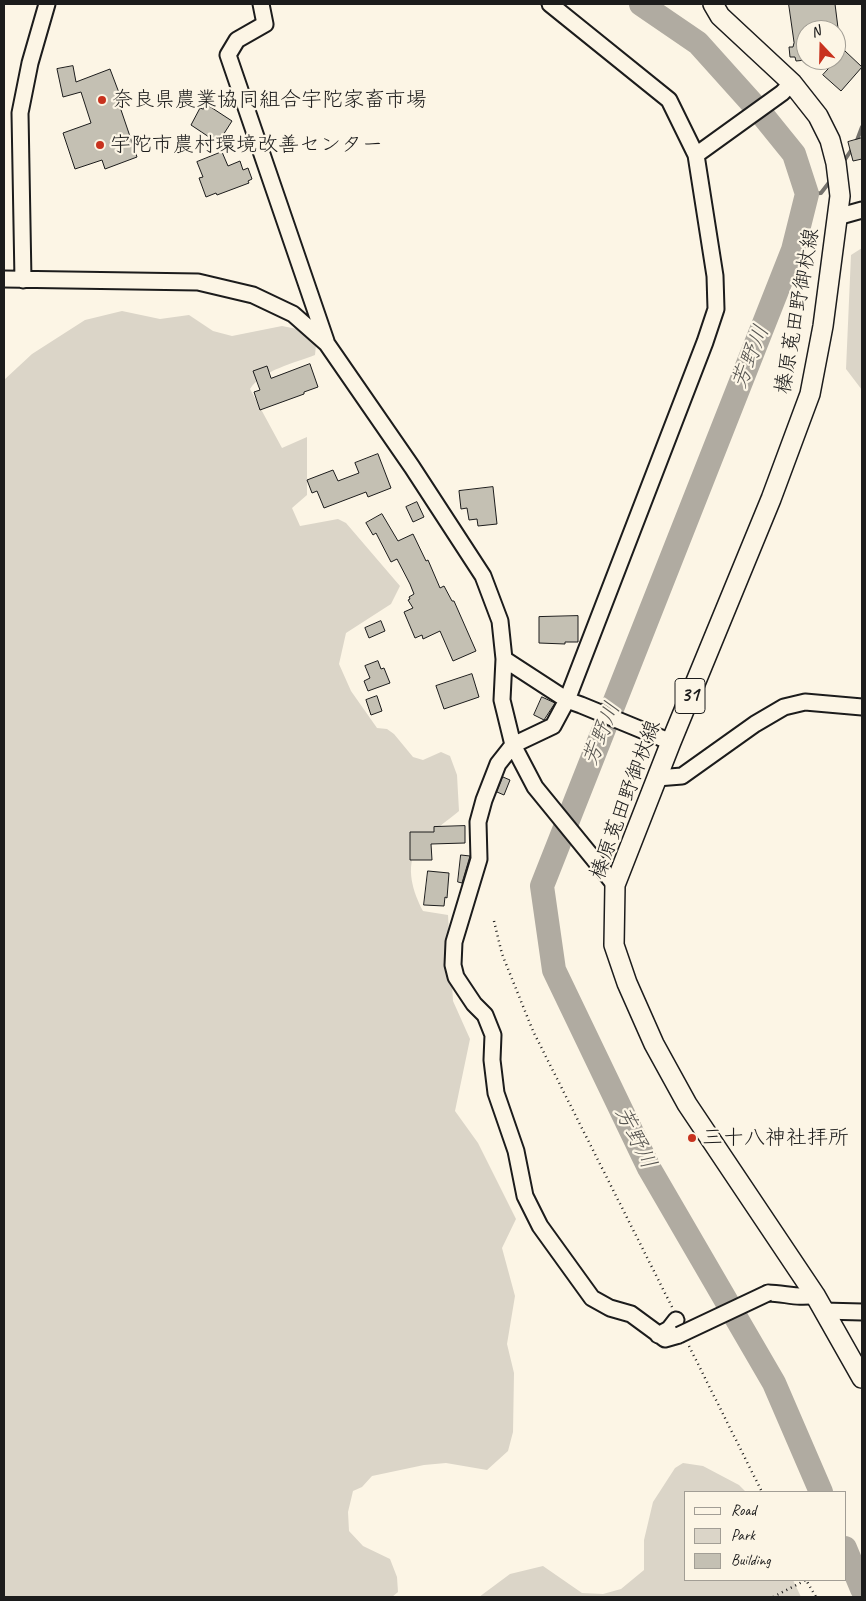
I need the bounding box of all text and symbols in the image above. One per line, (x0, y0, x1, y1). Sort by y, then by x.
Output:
north arrow (796, 20, 846, 70)
text: N (809, 22, 823, 41)
place label: 奈良県農業協同組合宇陀家畜市場 (112, 87, 427, 113)
marker: 奈良県農業協同組合宇陀家畜市場 (96, 94, 108, 106)
place label: 宇陀市農村環境改善センター (110, 132, 383, 158)
marker: 宇陀市農村環境改善センター (94, 139, 106, 151)
street label: 榛原菟田野御杖線 (771, 226, 825, 396)
water label: 芳野川 (726, 321, 776, 393)
road number: 31 (675, 678, 705, 714)
water label: 芳野川 (577, 698, 627, 770)
street label: 榛原菟田野御杖線 (585, 717, 667, 883)
water label: 芳野川 (609, 1103, 661, 1173)
place label: 三十八神社拝所 (702, 1125, 849, 1151)
marker: 三十八神社拝所 (686, 1132, 698, 1144)
legend (684, 1491, 846, 1581)
text: Road (731, 1501, 756, 1520)
text: Park (731, 1526, 755, 1545)
text: Building (731, 1551, 770, 1570)

